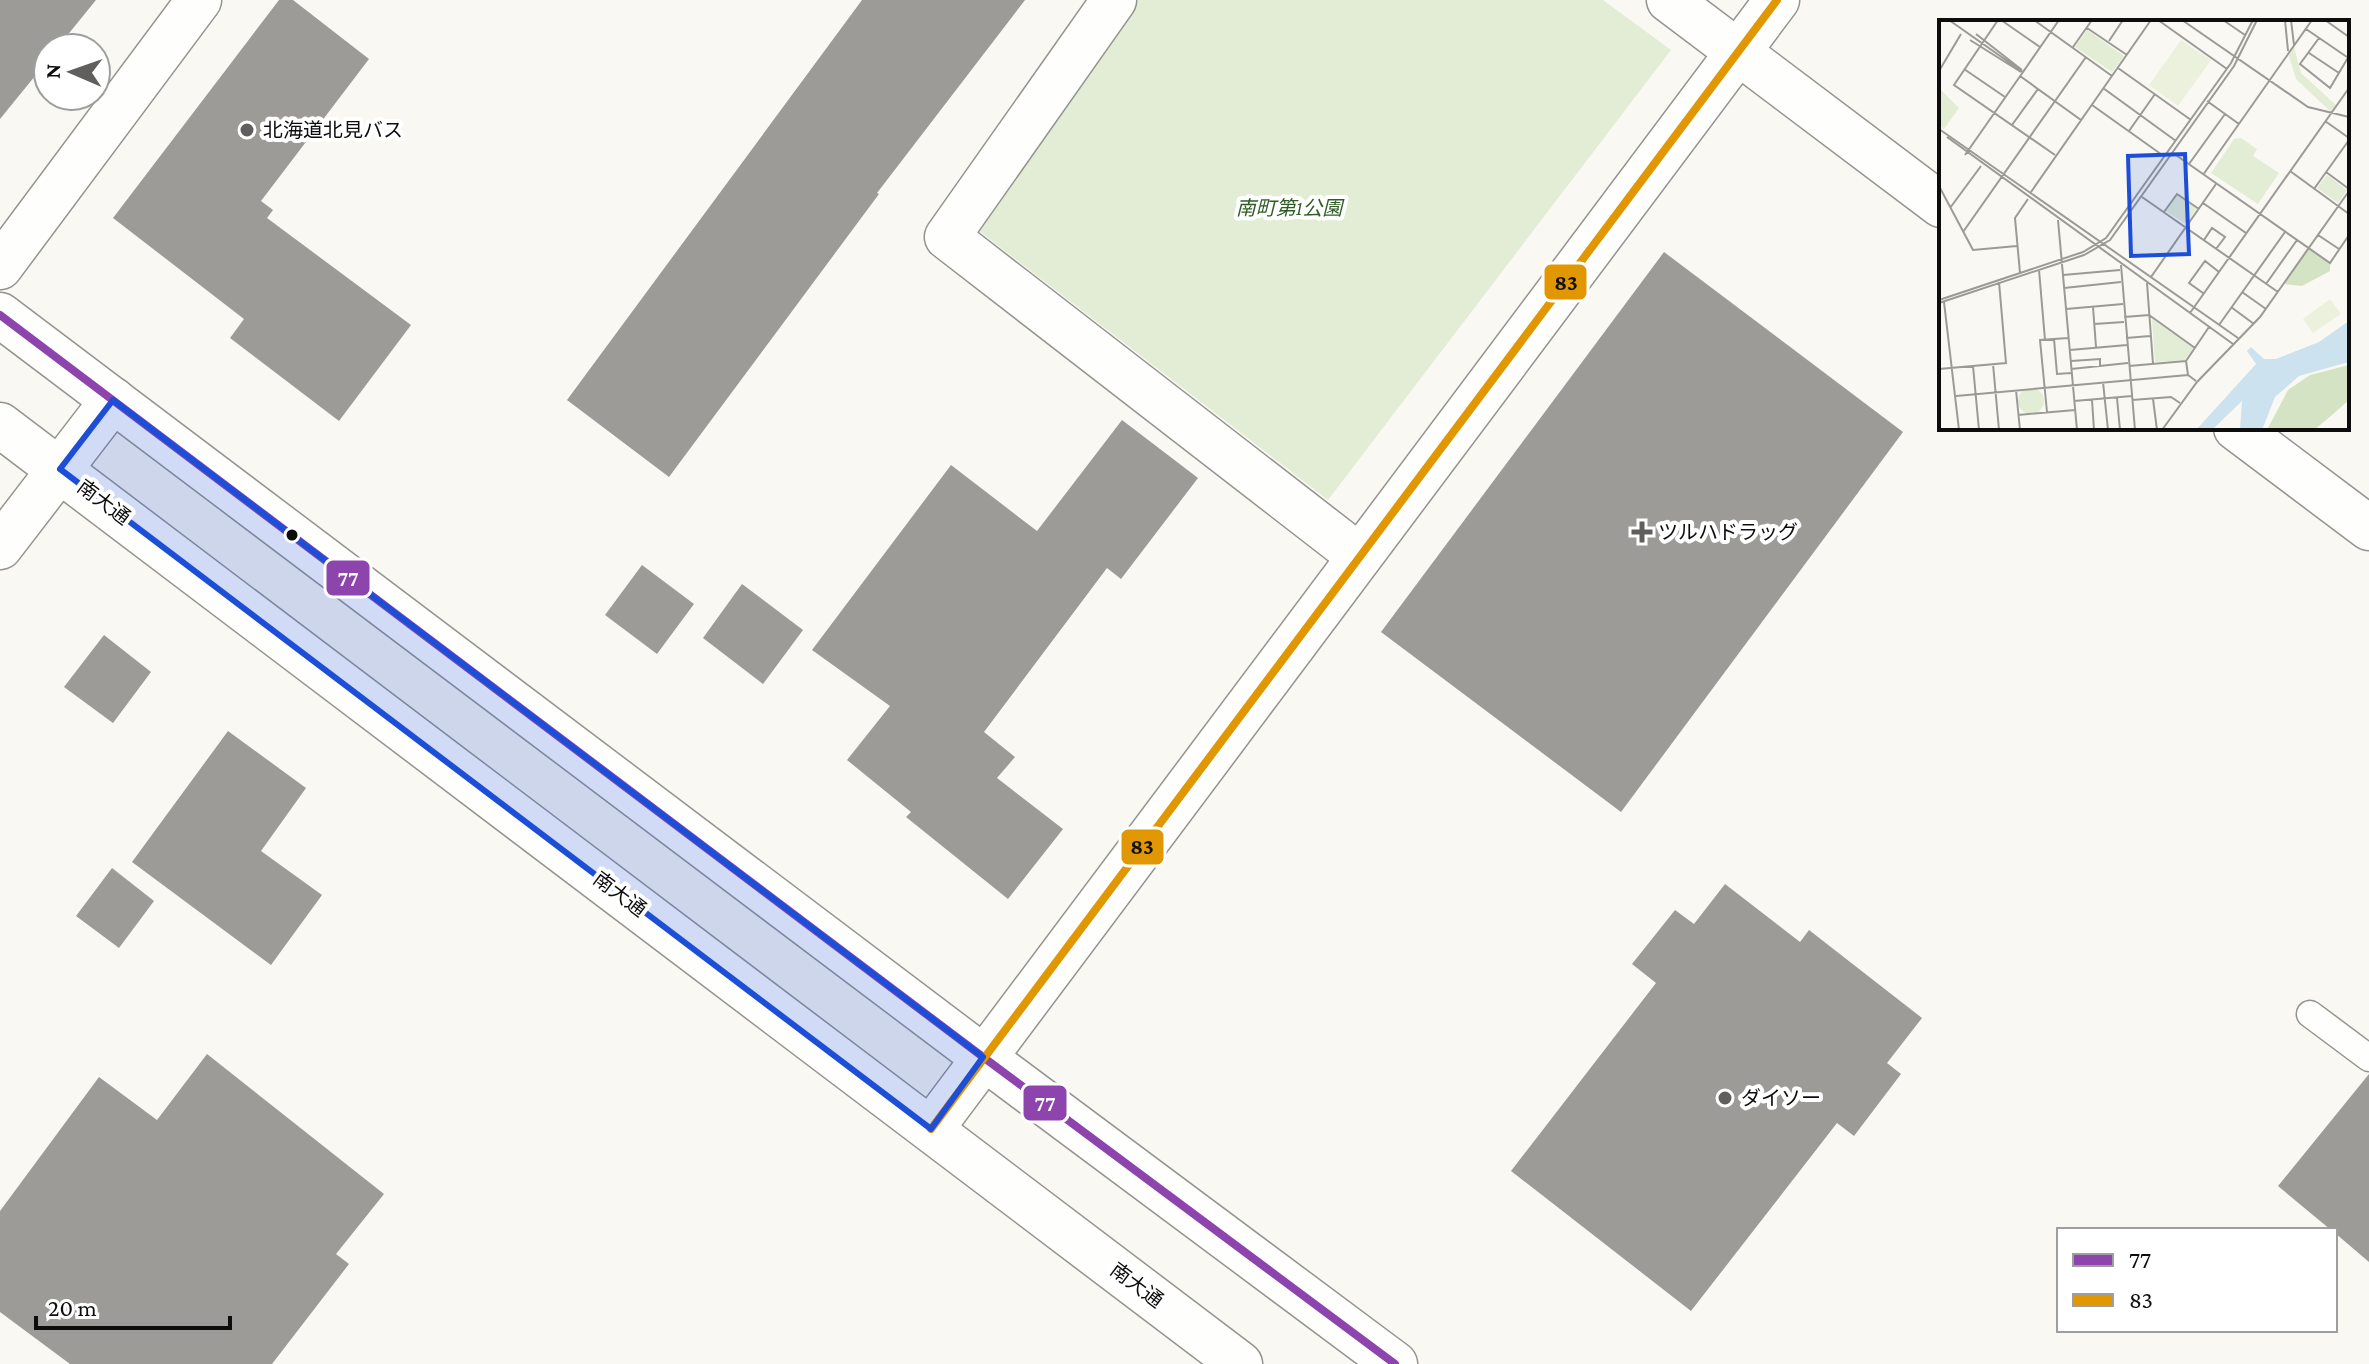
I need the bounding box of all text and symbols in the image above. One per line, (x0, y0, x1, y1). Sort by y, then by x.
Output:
inset map (1939, 20, 2349, 430)
north arrow (32, 32, 112, 112)
text: N (40, 63, 65, 79)
place label: 北海道北見バス (263, 119, 403, 141)
marker: 北海道北見バス (238, 121, 256, 139)
park label: 南町第1公園 (1236, 197, 1345, 219)
line badge: 83 (1543, 263, 1588, 301)
text: 83 (1554, 270, 1578, 295)
street label: 南大通 (73, 475, 135, 529)
place label: ツルハドラッグ (1658, 521, 1798, 543)
marker: ツルハドラッグ (1633, 523, 1651, 541)
unlabelled marker (284, 527, 300, 543)
line badge: 77 (325, 559, 371, 597)
text: 77 (337, 566, 359, 591)
line badge: 83 (1120, 828, 1165, 866)
text: 83 (1130, 834, 1154, 859)
street label: 南大通 (589, 867, 651, 921)
line badge: 77 (1022, 1084, 1068, 1122)
place label: ダイソー (1741, 1087, 1821, 1109)
marker: ダイソー (1716, 1089, 1734, 1107)
text: 77 (1034, 1091, 1056, 1116)
legend (2057, 1228, 2337, 1332)
text: 77 (2129, 1246, 2151, 1273)
street label: 南大通 (1106, 1258, 1168, 1312)
scale bar (36, 1280, 230, 1330)
text: 83 (2129, 1286, 2153, 1313)
text: 20 m (48, 1294, 97, 1321)

